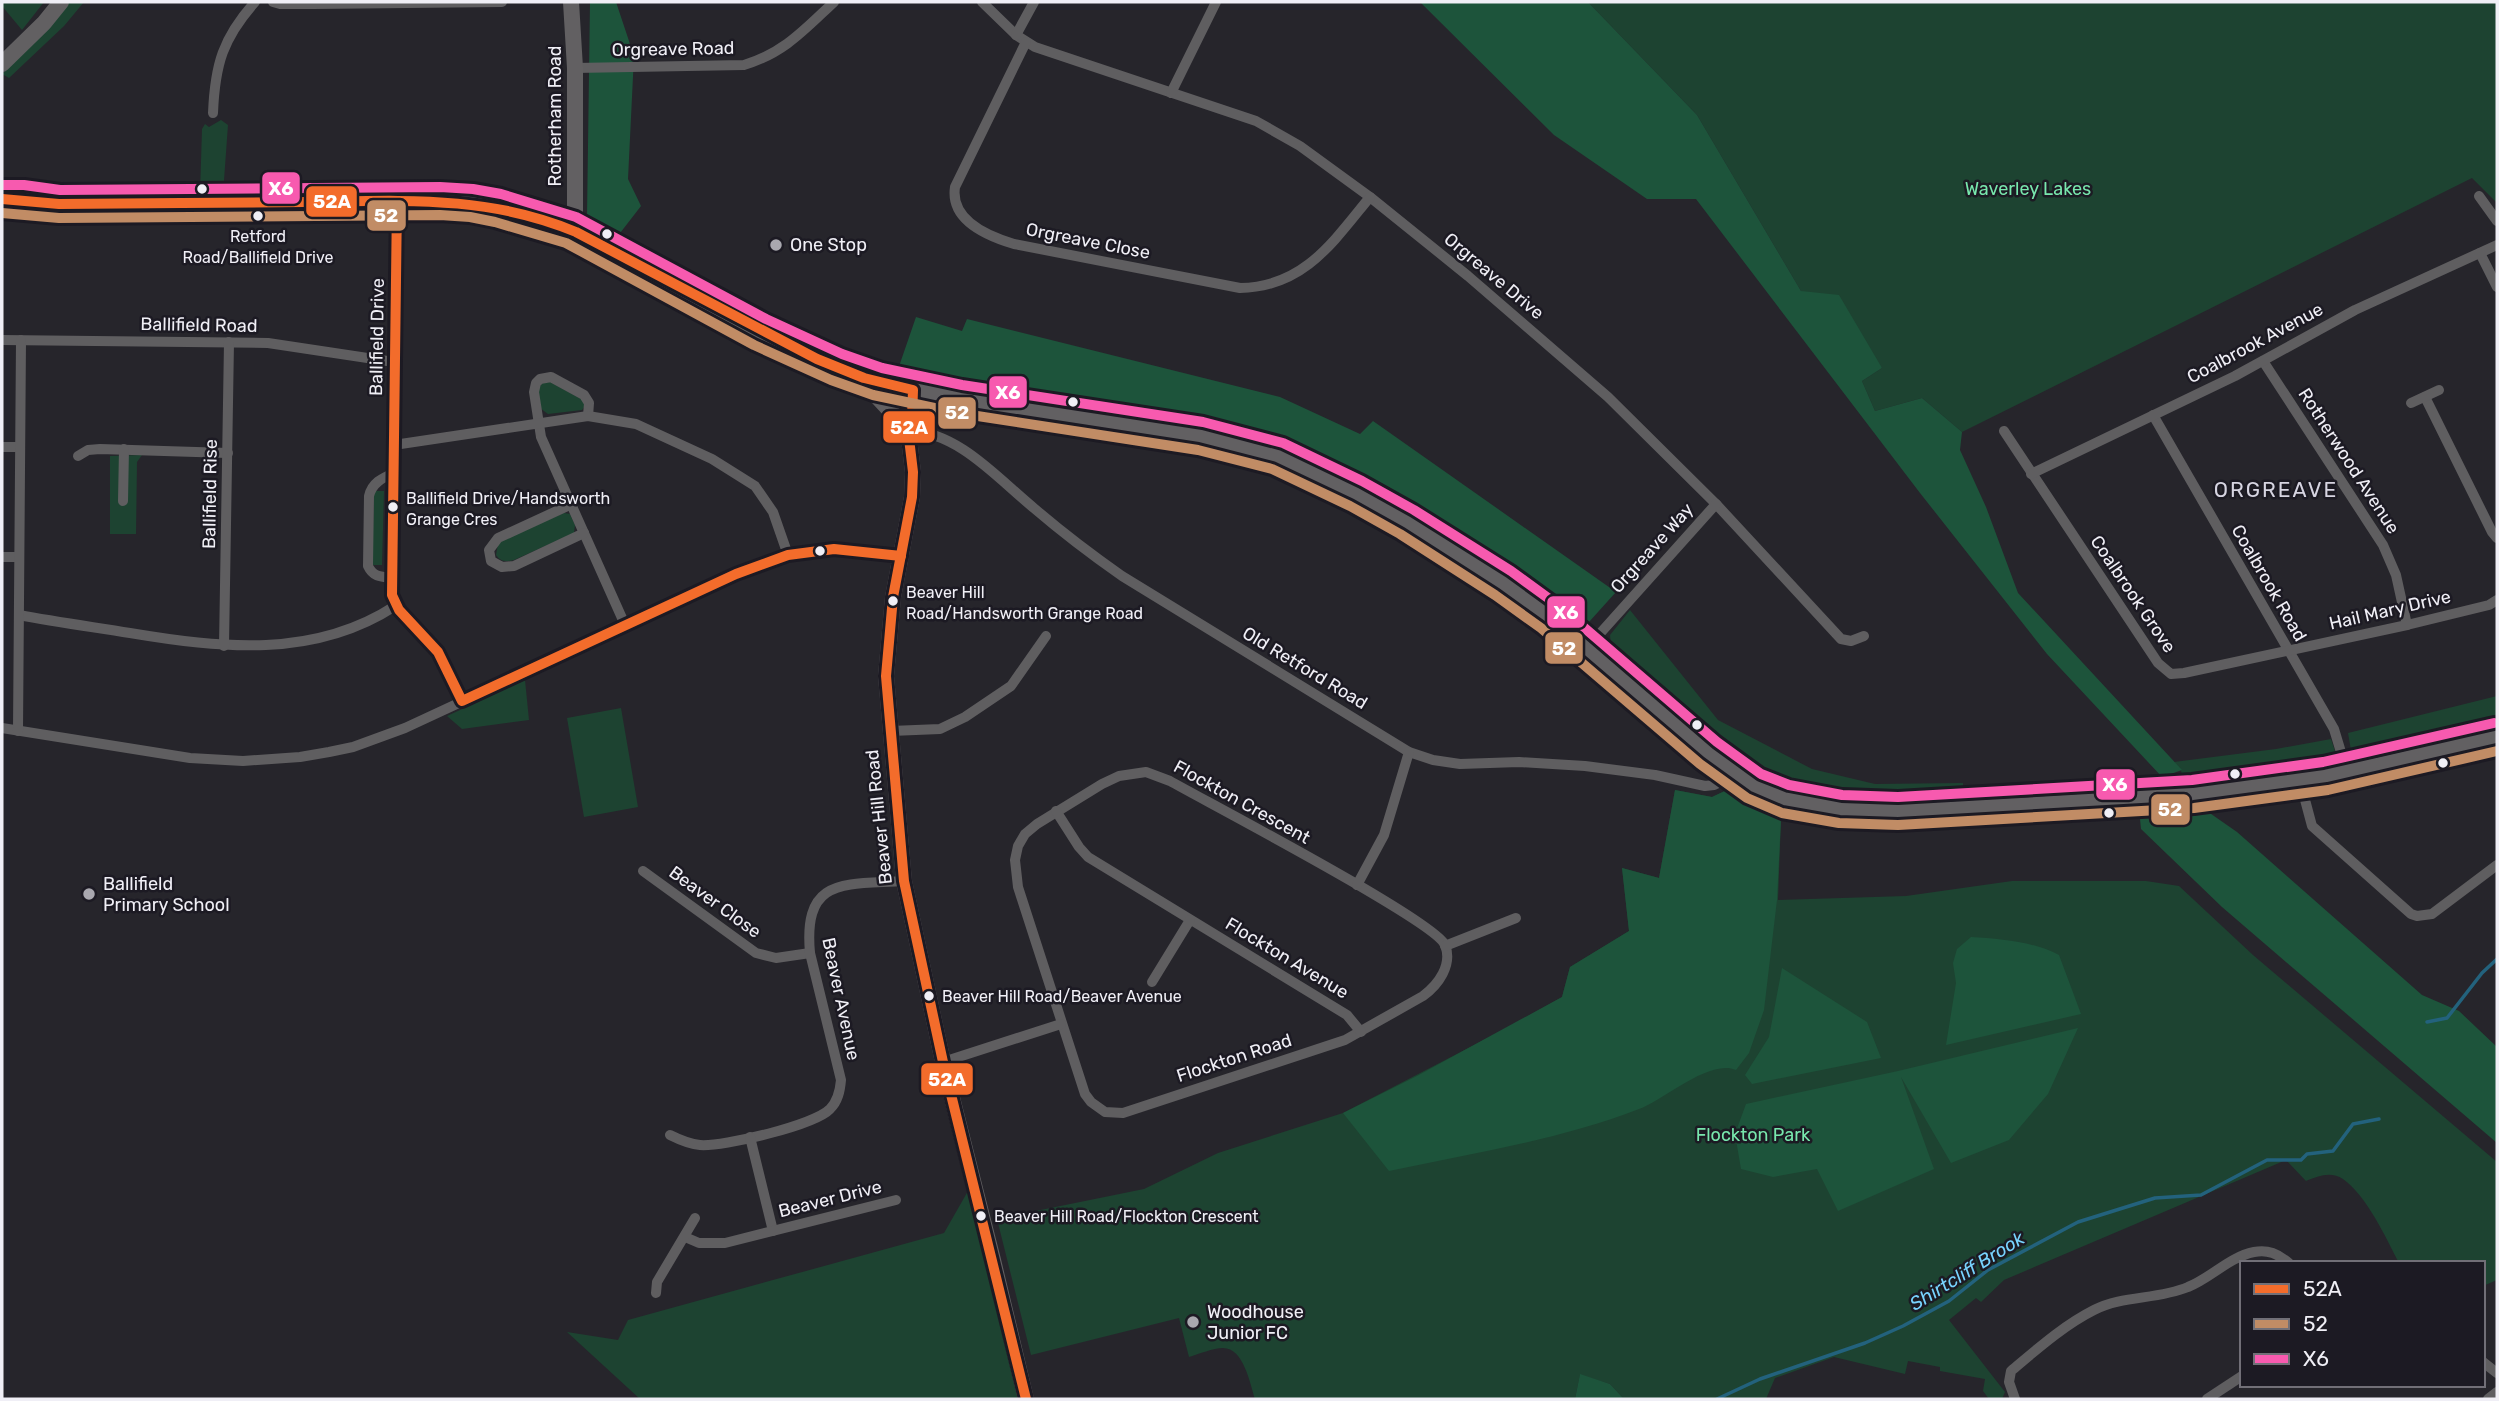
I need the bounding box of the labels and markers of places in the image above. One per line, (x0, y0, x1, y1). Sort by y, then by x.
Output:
unlabelled marker (195, 182, 209, 196)
marker: Retford Road/Ballifield Drive (251, 209, 265, 223)
place label: Retford Road/Ballifield Drive (183, 227, 333, 267)
unlabelled marker (600, 227, 614, 241)
place label: One Stop (790, 234, 867, 256)
marker: One Stop (768, 237, 784, 253)
unlabelled marker (1066, 395, 1080, 409)
place label: Ballifield Drive/Handsworth Grange Cres (406, 489, 610, 529)
marker: Ballifield Drive/Handsworth Grange Cres (386, 500, 400, 514)
unlabelled marker (813, 544, 827, 558)
place label: Beaver Hill Road/Handsworth Grange Road (906, 583, 1143, 623)
marker: Beaver Hill Road/Handsworth Grange Road (886, 594, 900, 608)
unlabelled marker (1690, 718, 1704, 732)
unlabelled marker (2436, 756, 2450, 770)
unlabelled marker (2228, 767, 2242, 781)
unlabelled marker (2102, 806, 2116, 820)
place label: Ballifield Primary School (103, 873, 230, 916)
marker: Ballifield Primary School (81, 886, 97, 902)
place label: Beaver Hill Road/Beaver Avenue (942, 987, 1182, 1006)
marker: Beaver Hill Road/Beaver Avenue (922, 989, 936, 1003)
place label: Beaver Hill Road/Flockton Crescent (994, 1207, 1259, 1226)
marker: Beaver Hill Road/Flockton Crescent (974, 1209, 988, 1223)
place label: Woodhouse Junior FC (1207, 1301, 1304, 1344)
marker: Woodhouse Junior FC (1185, 1314, 1201, 1330)

